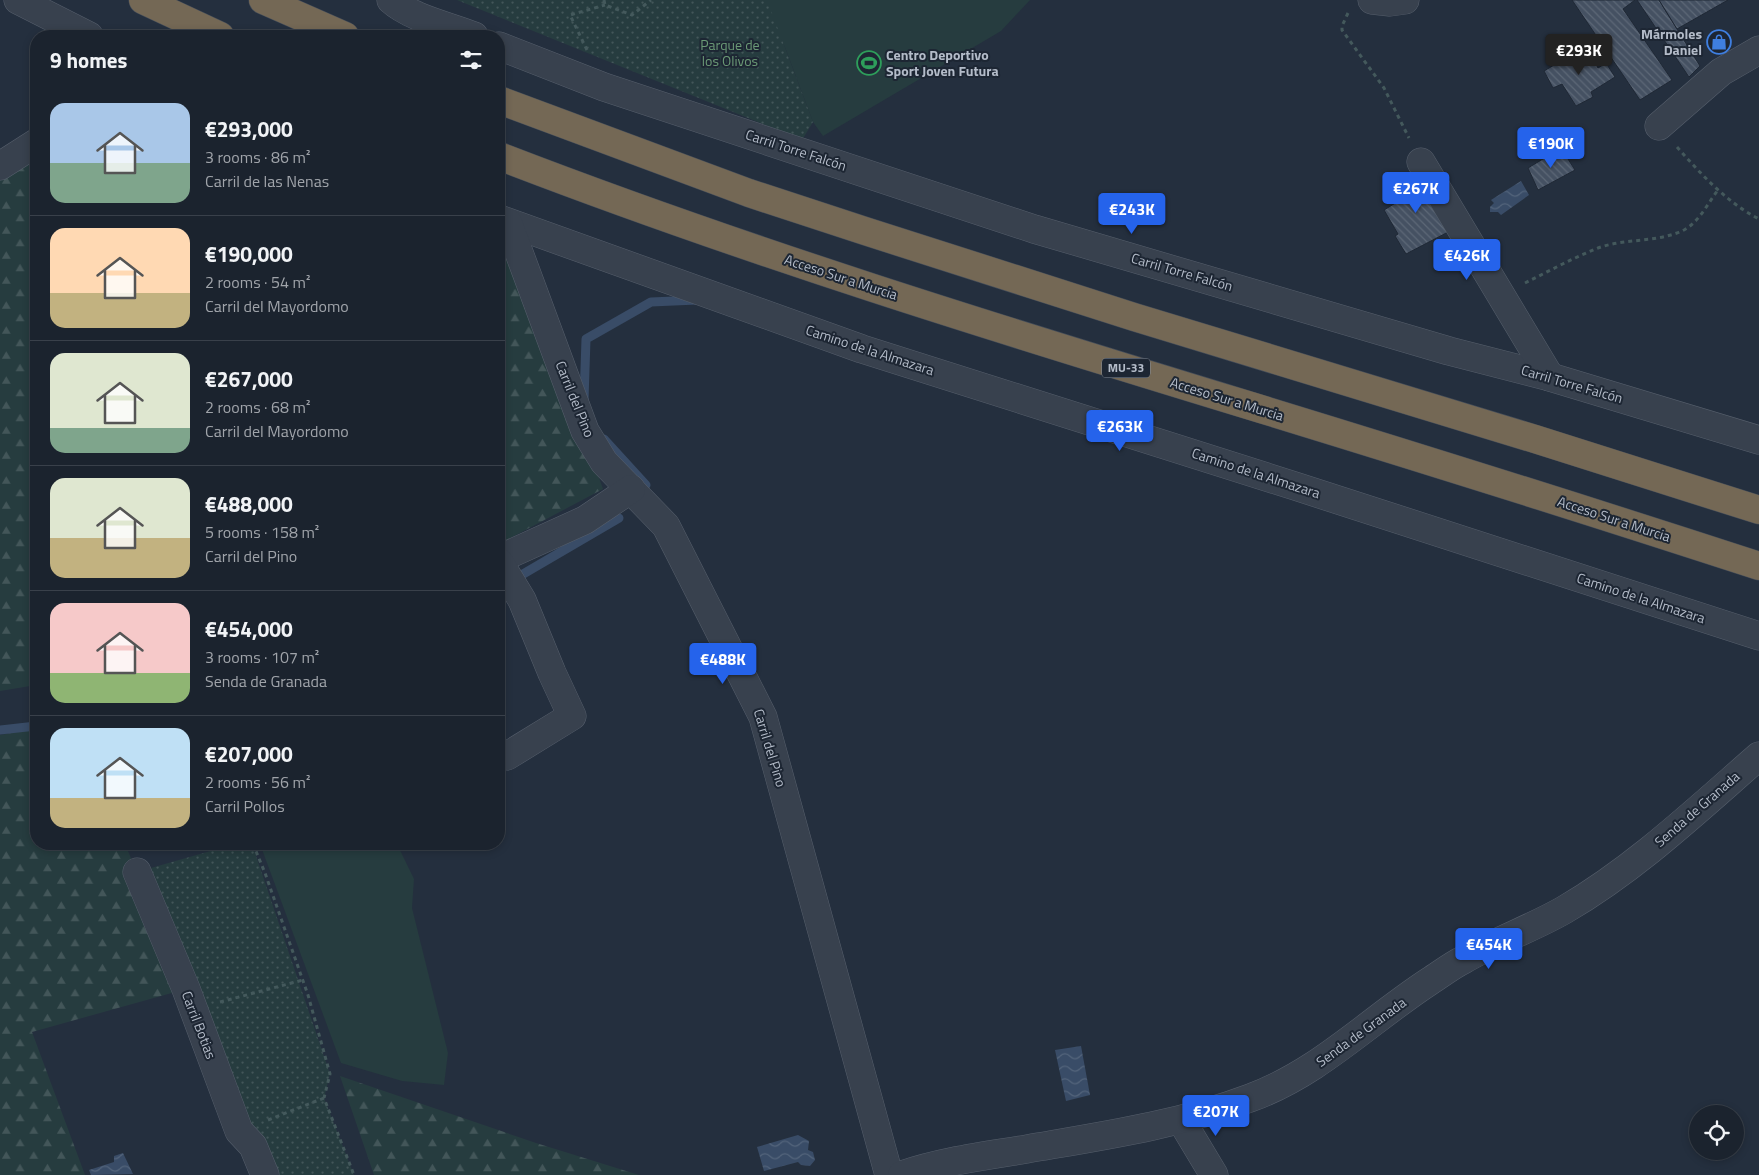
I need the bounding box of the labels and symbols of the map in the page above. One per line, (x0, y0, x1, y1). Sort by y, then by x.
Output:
place label: Mármoles Daniel (1641, 23, 1702, 60)
shop icon: Mármoles Daniel (1706, 29, 1732, 55)
park label: Parque de los Olivos (700, 34, 760, 71)
pin: €293K (1544, 34, 1614, 76)
place label: Centro Deportivo Sport Joven Futura (886, 44, 999, 81)
sports icon: Centro Deportivo Sport Joven Futura (856, 50, 882, 76)
street label: Carril Torre Falcón (743, 123, 849, 176)
pin: €190K (1516, 126, 1586, 169)
pin: €267K (1381, 172, 1451, 214)
pin: €243K (1097, 192, 1167, 235)
pin: €426K (1432, 238, 1502, 281)
street label: Carril Torre Falcón (1129, 247, 1235, 296)
street label: Acceso Sur a Murcia (782, 248, 900, 305)
street label: Camino de la Almazara (803, 319, 937, 380)
street label: Carril del Pino (551, 357, 600, 440)
road number: MU-33 (1102, 358, 1150, 378)
street label: Carril Torre Falcón (1519, 359, 1625, 408)
street label: Acceso Sur a Murcia (1168, 371, 1286, 426)
pin: €263K (1085, 410, 1155, 452)
street label: Camino de la Almazara (1189, 442, 1323, 503)
street label: Acceso Sur a Murcia (1555, 490, 1673, 547)
street label: Camino de la Almazara (1574, 567, 1708, 628)
pin: €488K (688, 642, 758, 685)
street label: Carril del Pino (749, 706, 792, 790)
street label: Senda de Granada (1650, 766, 1744, 852)
pin: €454K (1454, 928, 1524, 970)
street label: Carril Botias (177, 988, 222, 1062)
street label: Senda de Granada (1311, 992, 1410, 1071)
pin: €207K (1181, 1094, 1251, 1137)

